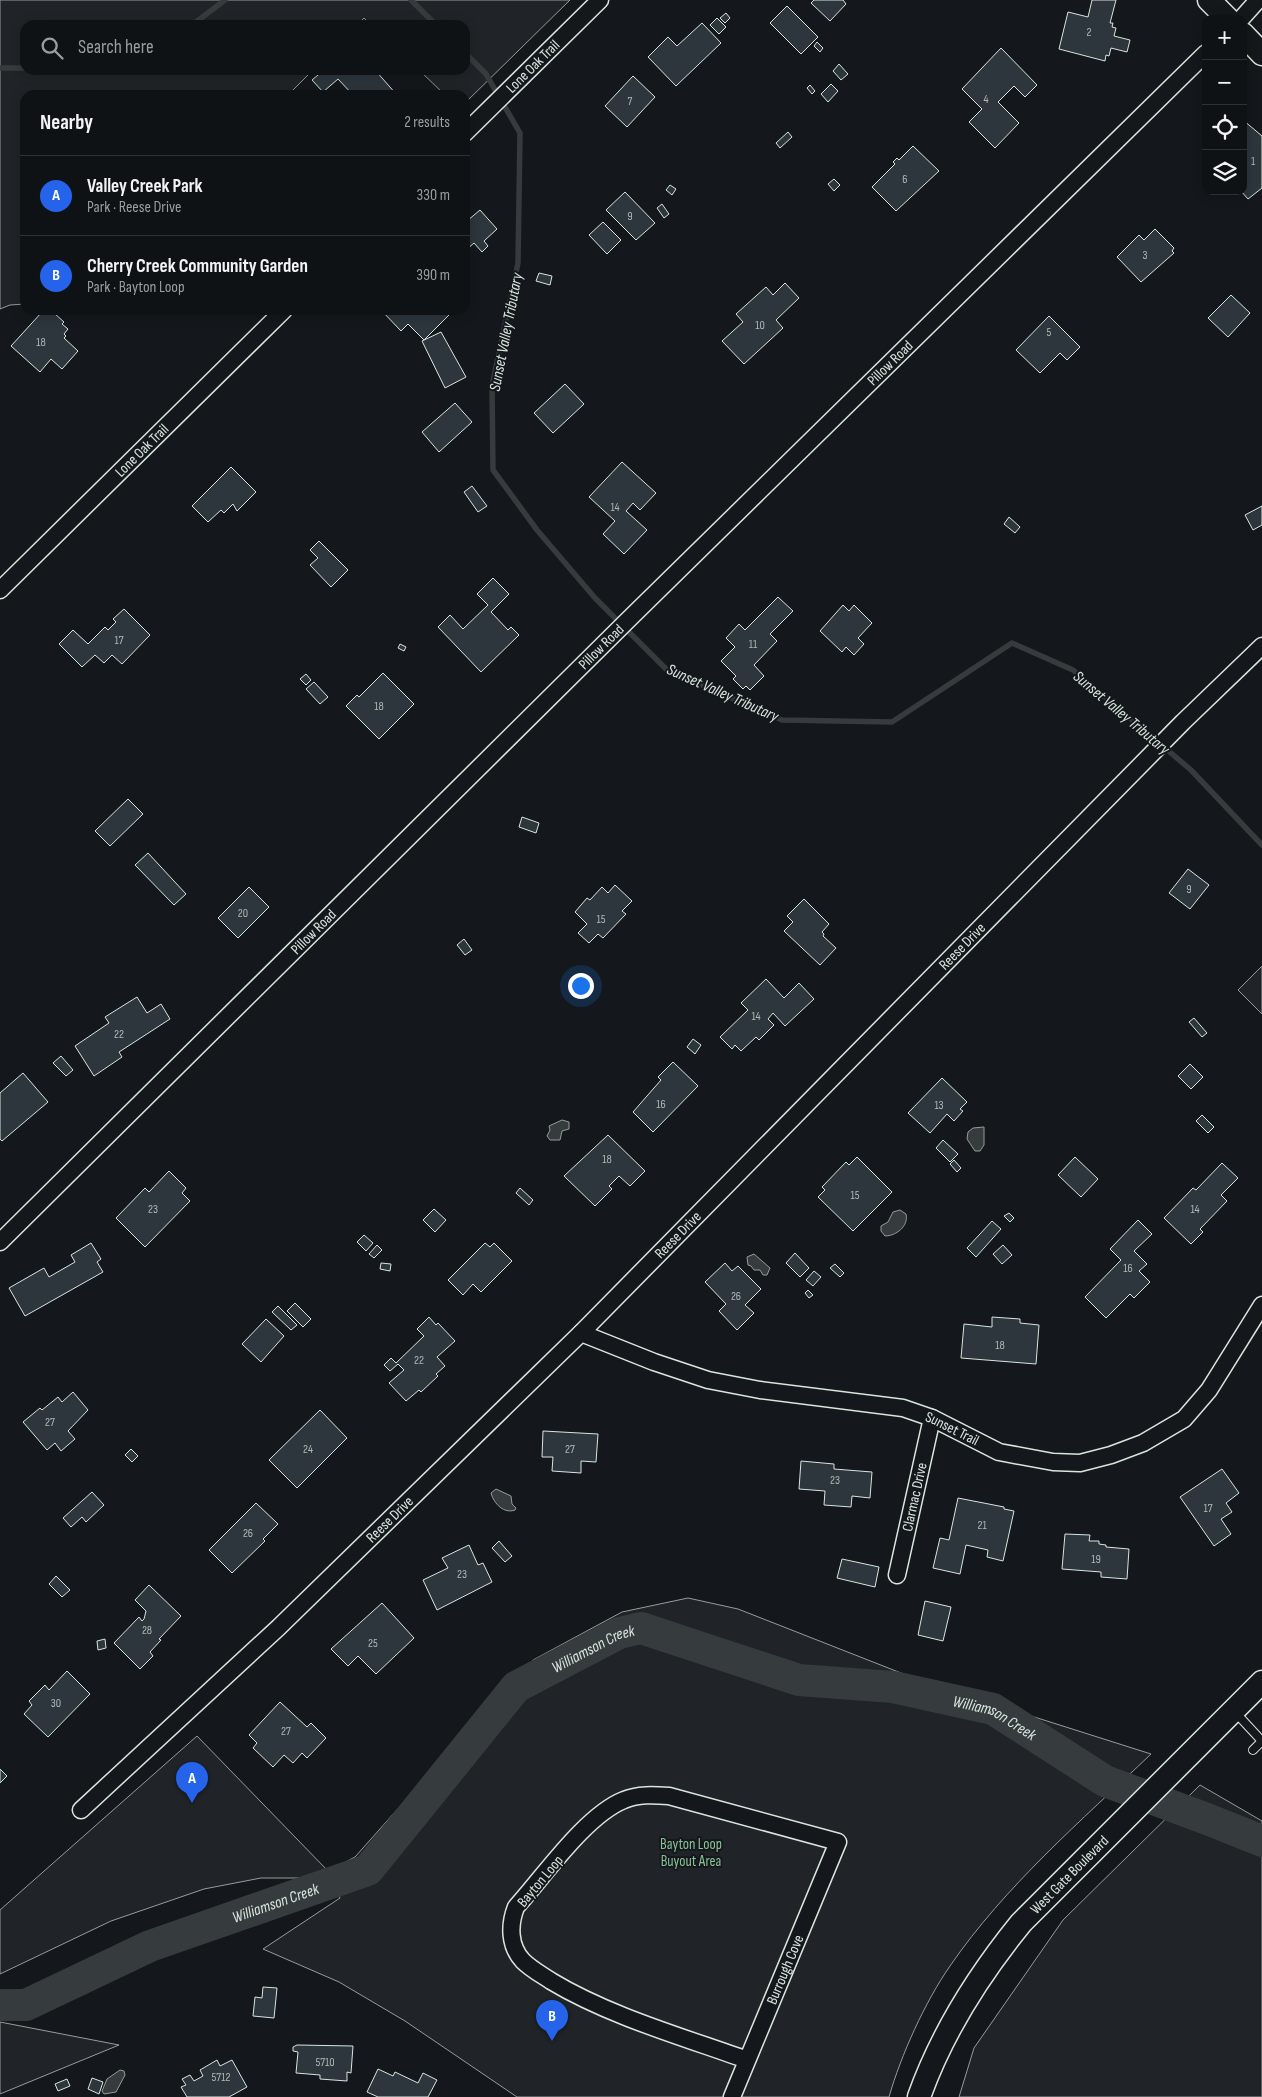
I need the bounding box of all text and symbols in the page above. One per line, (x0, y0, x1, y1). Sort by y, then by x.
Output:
map controls (1202, 15, 1247, 195)
button: + (1202, 15, 1247, 60)
search box (20, 20, 470, 75)
house number: 2 (1087, 25, 1092, 40)
icon: search (38, 34, 66, 62)
text: Search here (78, 36, 154, 59)
street label: Lone Oak Trail (502, 36, 564, 97)
button: − (1202, 60, 1247, 105)
house number: 4 (983, 92, 989, 107)
house number: 7 (628, 94, 633, 109)
button: locate (1202, 105, 1247, 150)
text: Nearby (40, 110, 93, 135)
text: 2 results (404, 113, 450, 132)
button: layers (1202, 150, 1247, 195)
house number: 1 (1251, 154, 1256, 169)
house number: 6 (902, 172, 908, 187)
text: Valley Creek Park (87, 175, 203, 198)
text: A (52, 186, 60, 205)
text: 330 m (417, 186, 450, 205)
text: Park · Reese Drive (87, 198, 181, 217)
house number: 9 (627, 209, 633, 224)
house number: 3 (1142, 248, 1148, 263)
text: Cherry Creek Community Garden (87, 255, 308, 278)
text: B (52, 266, 60, 285)
text: 390 m (416, 266, 450, 285)
water label: Sunset Valley Tributary (486, 271, 527, 393)
text: Park · Bayton Loop (87, 278, 185, 297)
house number: 10 (755, 318, 765, 333)
house number: 5 (1047, 325, 1052, 340)
house number: 18 (36, 335, 46, 350)
street label: Pillow Road (864, 337, 917, 390)
street label: Lone Oak Trail (111, 420, 173, 481)
house number: 14 (610, 500, 620, 515)
street label: Pillow Road (575, 620, 628, 674)
house number: 17 (115, 633, 124, 648)
house number: 11 (749, 637, 758, 652)
water label: Sunset Valley Tributary (664, 660, 782, 727)
water label: Sunset Valley Tributary (1069, 667, 1174, 760)
house number: 18 (374, 699, 384, 714)
house number: 9 (1186, 882, 1192, 897)
street label: Pillow Road (287, 905, 341, 959)
house number: 20 (238, 906, 248, 921)
house number: 15 (596, 912, 606, 927)
street label: Reese Drive (935, 919, 990, 974)
your location (568, 973, 594, 999)
house number: 14 (751, 1009, 761, 1024)
house number: 22 (114, 1027, 124, 1042)
house number: 16 (656, 1097, 666, 1112)
house number: 13 (934, 1098, 944, 1113)
house number: 18 (602, 1152, 612, 1167)
house number: 15 (850, 1188, 860, 1203)
house number: 23 (148, 1202, 158, 1217)
house number: 14 (1190, 1202, 1200, 1217)
street label: Reese Drive (651, 1207, 706, 1263)
house number: 16 (1123, 1261, 1133, 1276)
house number: 26 (731, 1289, 741, 1304)
house number: 18 (995, 1338, 1005, 1353)
house number: 22 (414, 1353, 424, 1368)
street label: Sunset Trail (923, 1407, 982, 1450)
house number: 27 (45, 1415, 55, 1430)
house number: 24 (303, 1442, 313, 1457)
house number: 27 (565, 1442, 575, 1457)
street label: Clarmac Drive (898, 1461, 932, 1533)
house number: 23 (830, 1473, 840, 1488)
street label: Reese Drive (362, 1492, 418, 1547)
house number: 17 (1204, 1501, 1213, 1516)
house number: 21 (977, 1518, 987, 1533)
house number: 26 (243, 1526, 253, 1541)
house number: 19 (1091, 1552, 1101, 1567)
house number: 23 (457, 1567, 467, 1582)
water label: Williamson Creek (549, 1622, 637, 1678)
house number: 28 (142, 1623, 152, 1638)
house number: 25 (368, 1636, 378, 1651)
water label: Williamson Creek (951, 1692, 1040, 1746)
house number: 30 (51, 1696, 61, 1711)
house number: 27 (281, 1724, 291, 1739)
pin: A (176, 1762, 208, 1803)
street label: West Gate Boulevard (1026, 1832, 1113, 1918)
park label: Bayton Loop Buyout Area (660, 1835, 722, 1871)
street label: Bayton Loop (513, 1852, 568, 1911)
water label: Williamson Creek (230, 1880, 323, 1928)
street label: Burrough Cove (763, 1932, 808, 2007)
pin: B (536, 2000, 568, 2041)
house number: 5710 (315, 2055, 335, 2070)
house number: 5712 (212, 2070, 230, 2085)

